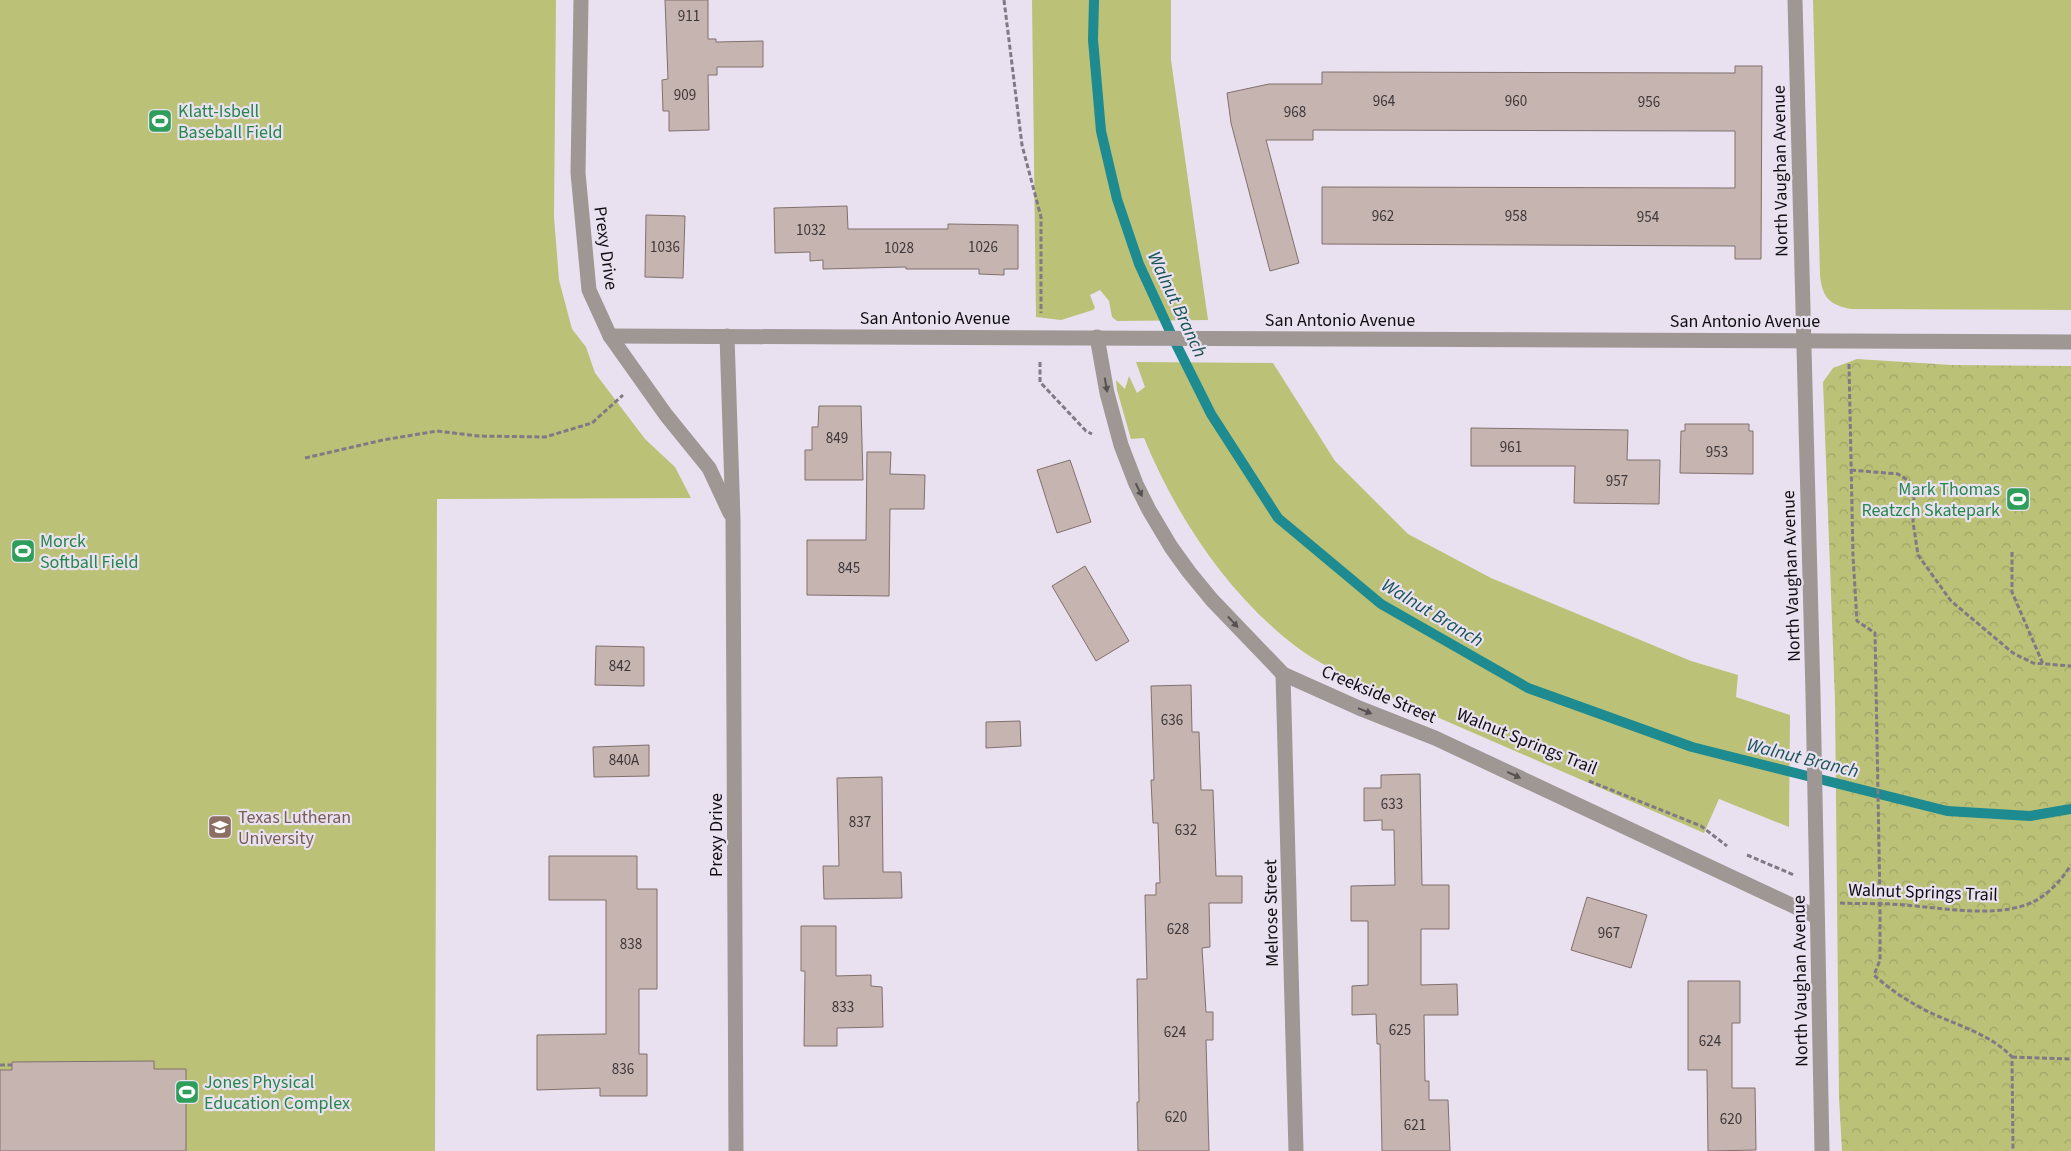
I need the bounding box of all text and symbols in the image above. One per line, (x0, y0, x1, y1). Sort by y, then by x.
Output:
house number: 911 (678, 6, 700, 27)
house number: 909 (674, 85, 696, 106)
street label: North Vaughan Avenue (1767, 85, 1794, 257)
house number: 964 (1373, 91, 1396, 112)
house number: 960 (1505, 91, 1527, 112)
house number: 956 (1638, 92, 1660, 113)
place label: Klatt-Isbell Baseball Field (178, 99, 283, 145)
house number: 968 (1284, 102, 1306, 123)
sports icon: Klatt-Isbell Baseball Field (147, 108, 173, 134)
street label: Prexy Drive (587, 205, 624, 292)
house number: 962 (1372, 206, 1394, 227)
house number: 958 (1505, 206, 1527, 227)
house number: 954 (1637, 207, 1660, 228)
house number: 1032 (796, 220, 826, 241)
house number: 1036 (650, 237, 680, 258)
house number: 1026 (968, 237, 998, 258)
house number: 1028 (884, 238, 914, 259)
water label: Walnut Branch (1140, 247, 1213, 362)
street label: San Antonio Avenue (860, 306, 1010, 331)
street label: San Antonio Avenue (1265, 308, 1415, 333)
street label: San Antonio Avenue (1670, 309, 1820, 334)
one-way arrow (1102, 378, 1110, 394)
house number: 849 (826, 428, 848, 449)
house number: 961 (1500, 437, 1522, 458)
house number: 953 (1706, 442, 1728, 463)
house number: 957 (1606, 471, 1628, 492)
place label: Mark Thomas Reatzch Skatepark (1861, 477, 2000, 523)
one-way arrow (1135, 483, 1143, 497)
sports icon: Mark Thomas Reatzch Skatepark (2005, 486, 2031, 512)
street label: North Vaughan Avenue (1776, 490, 1807, 662)
place label: Morck Softball Field (40, 529, 138, 575)
sports icon: Morck Softball Field (10, 538, 36, 564)
house number: 845 (838, 558, 860, 579)
water label: Walnut Branch (1376, 572, 1488, 654)
one-way arrow (1227, 616, 1239, 628)
house number: 842 (609, 656, 631, 677)
street label: Creekside Street (1317, 659, 1440, 730)
street label: Walnut Springs Trail (1453, 702, 1601, 781)
one-way arrow (1358, 707, 1373, 715)
house number: 636 (1161, 710, 1183, 731)
water label: Walnut Branch (1744, 732, 1861, 785)
house number: 840A (609, 750, 640, 771)
one-way arrow (1507, 771, 1522, 780)
street label: Prexy Drive (704, 793, 729, 877)
house number: 633 (1381, 794, 1403, 815)
place label: Texas Lutheran University (238, 805, 351, 851)
house number: 837 (849, 812, 871, 833)
school or university icon: Texas Lutheran University (207, 814, 233, 840)
house number: 632 (1175, 820, 1197, 841)
street label: Melrose Street (1258, 859, 1285, 967)
street label: Walnut Springs Trail (1848, 877, 1998, 908)
street label: North Vaughan Avenue (1787, 895, 1814, 1067)
house number: 628 (1167, 919, 1189, 940)
house number: 967 (1598, 923, 1620, 944)
house number: 838 (620, 934, 642, 955)
house number: 833 (832, 997, 854, 1018)
house number: 625 (1389, 1020, 1411, 1041)
house number: 624 (1164, 1022, 1187, 1043)
house number: 624 (1699, 1031, 1722, 1052)
house number: 836 (612, 1059, 634, 1080)
place label: Jones Physical Education Complex (204, 1070, 350, 1116)
sports icon: Jones Physical Education Complex (174, 1079, 200, 1105)
house number: 620 (1165, 1107, 1187, 1128)
house number: 620 (1720, 1109, 1742, 1130)
house number: 621 (1404, 1115, 1426, 1136)

